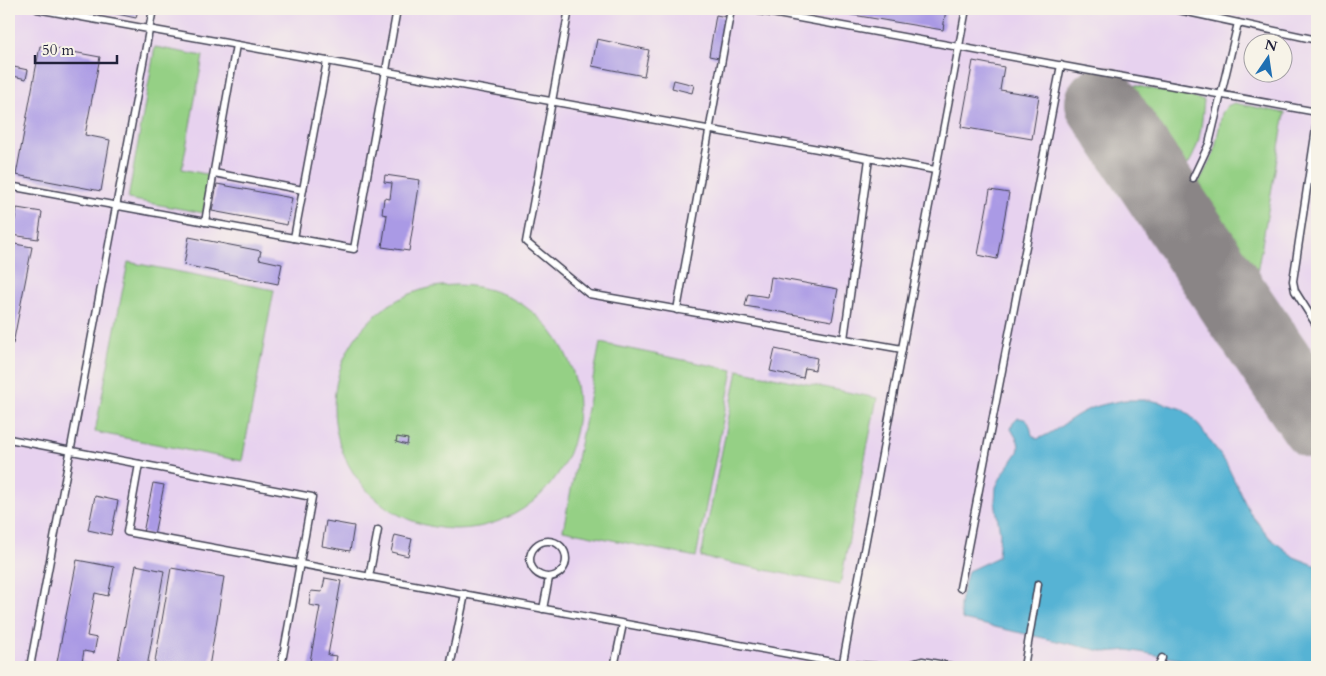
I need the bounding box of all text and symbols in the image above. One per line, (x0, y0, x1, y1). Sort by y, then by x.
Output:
scale bar (35, 32, 118, 64)
north arrow (1244, 32, 1294, 82)
text: N (1263, 35, 1279, 56)
text: 50 m (42, 40, 74, 60)

